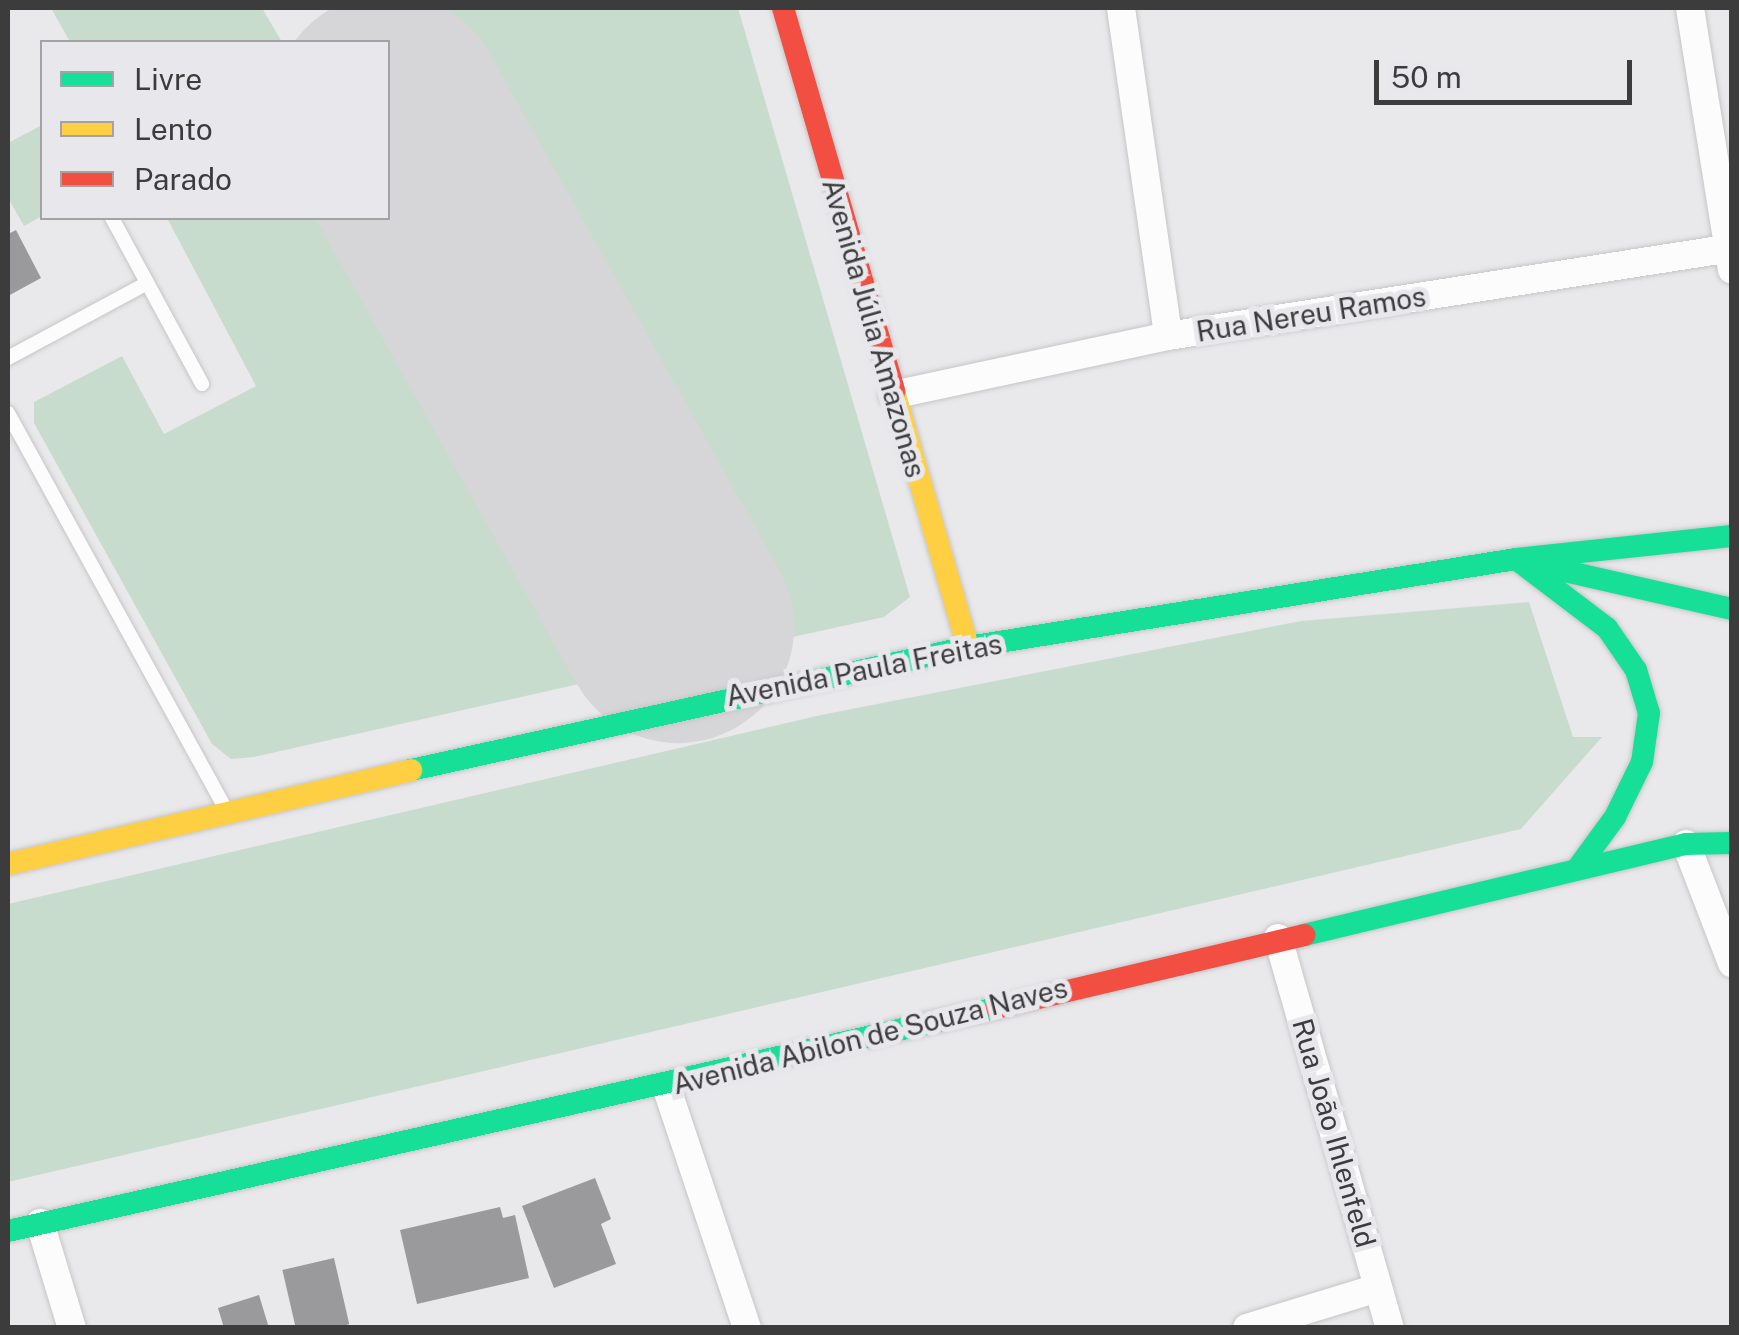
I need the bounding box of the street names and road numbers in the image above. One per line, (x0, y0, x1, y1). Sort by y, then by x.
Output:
street label: Avenida Júlia Amazonas (815, 175, 933, 481)
street label: Rua Nereu Ramos (1194, 279, 1428, 349)
street label: Avenida Paula Freitas (723, 627, 1005, 713)
street label: Avenida Abilon de Souza Naves (669, 971, 1071, 1101)
street label: Rua João Ihlenfeld (1285, 1015, 1383, 1251)

